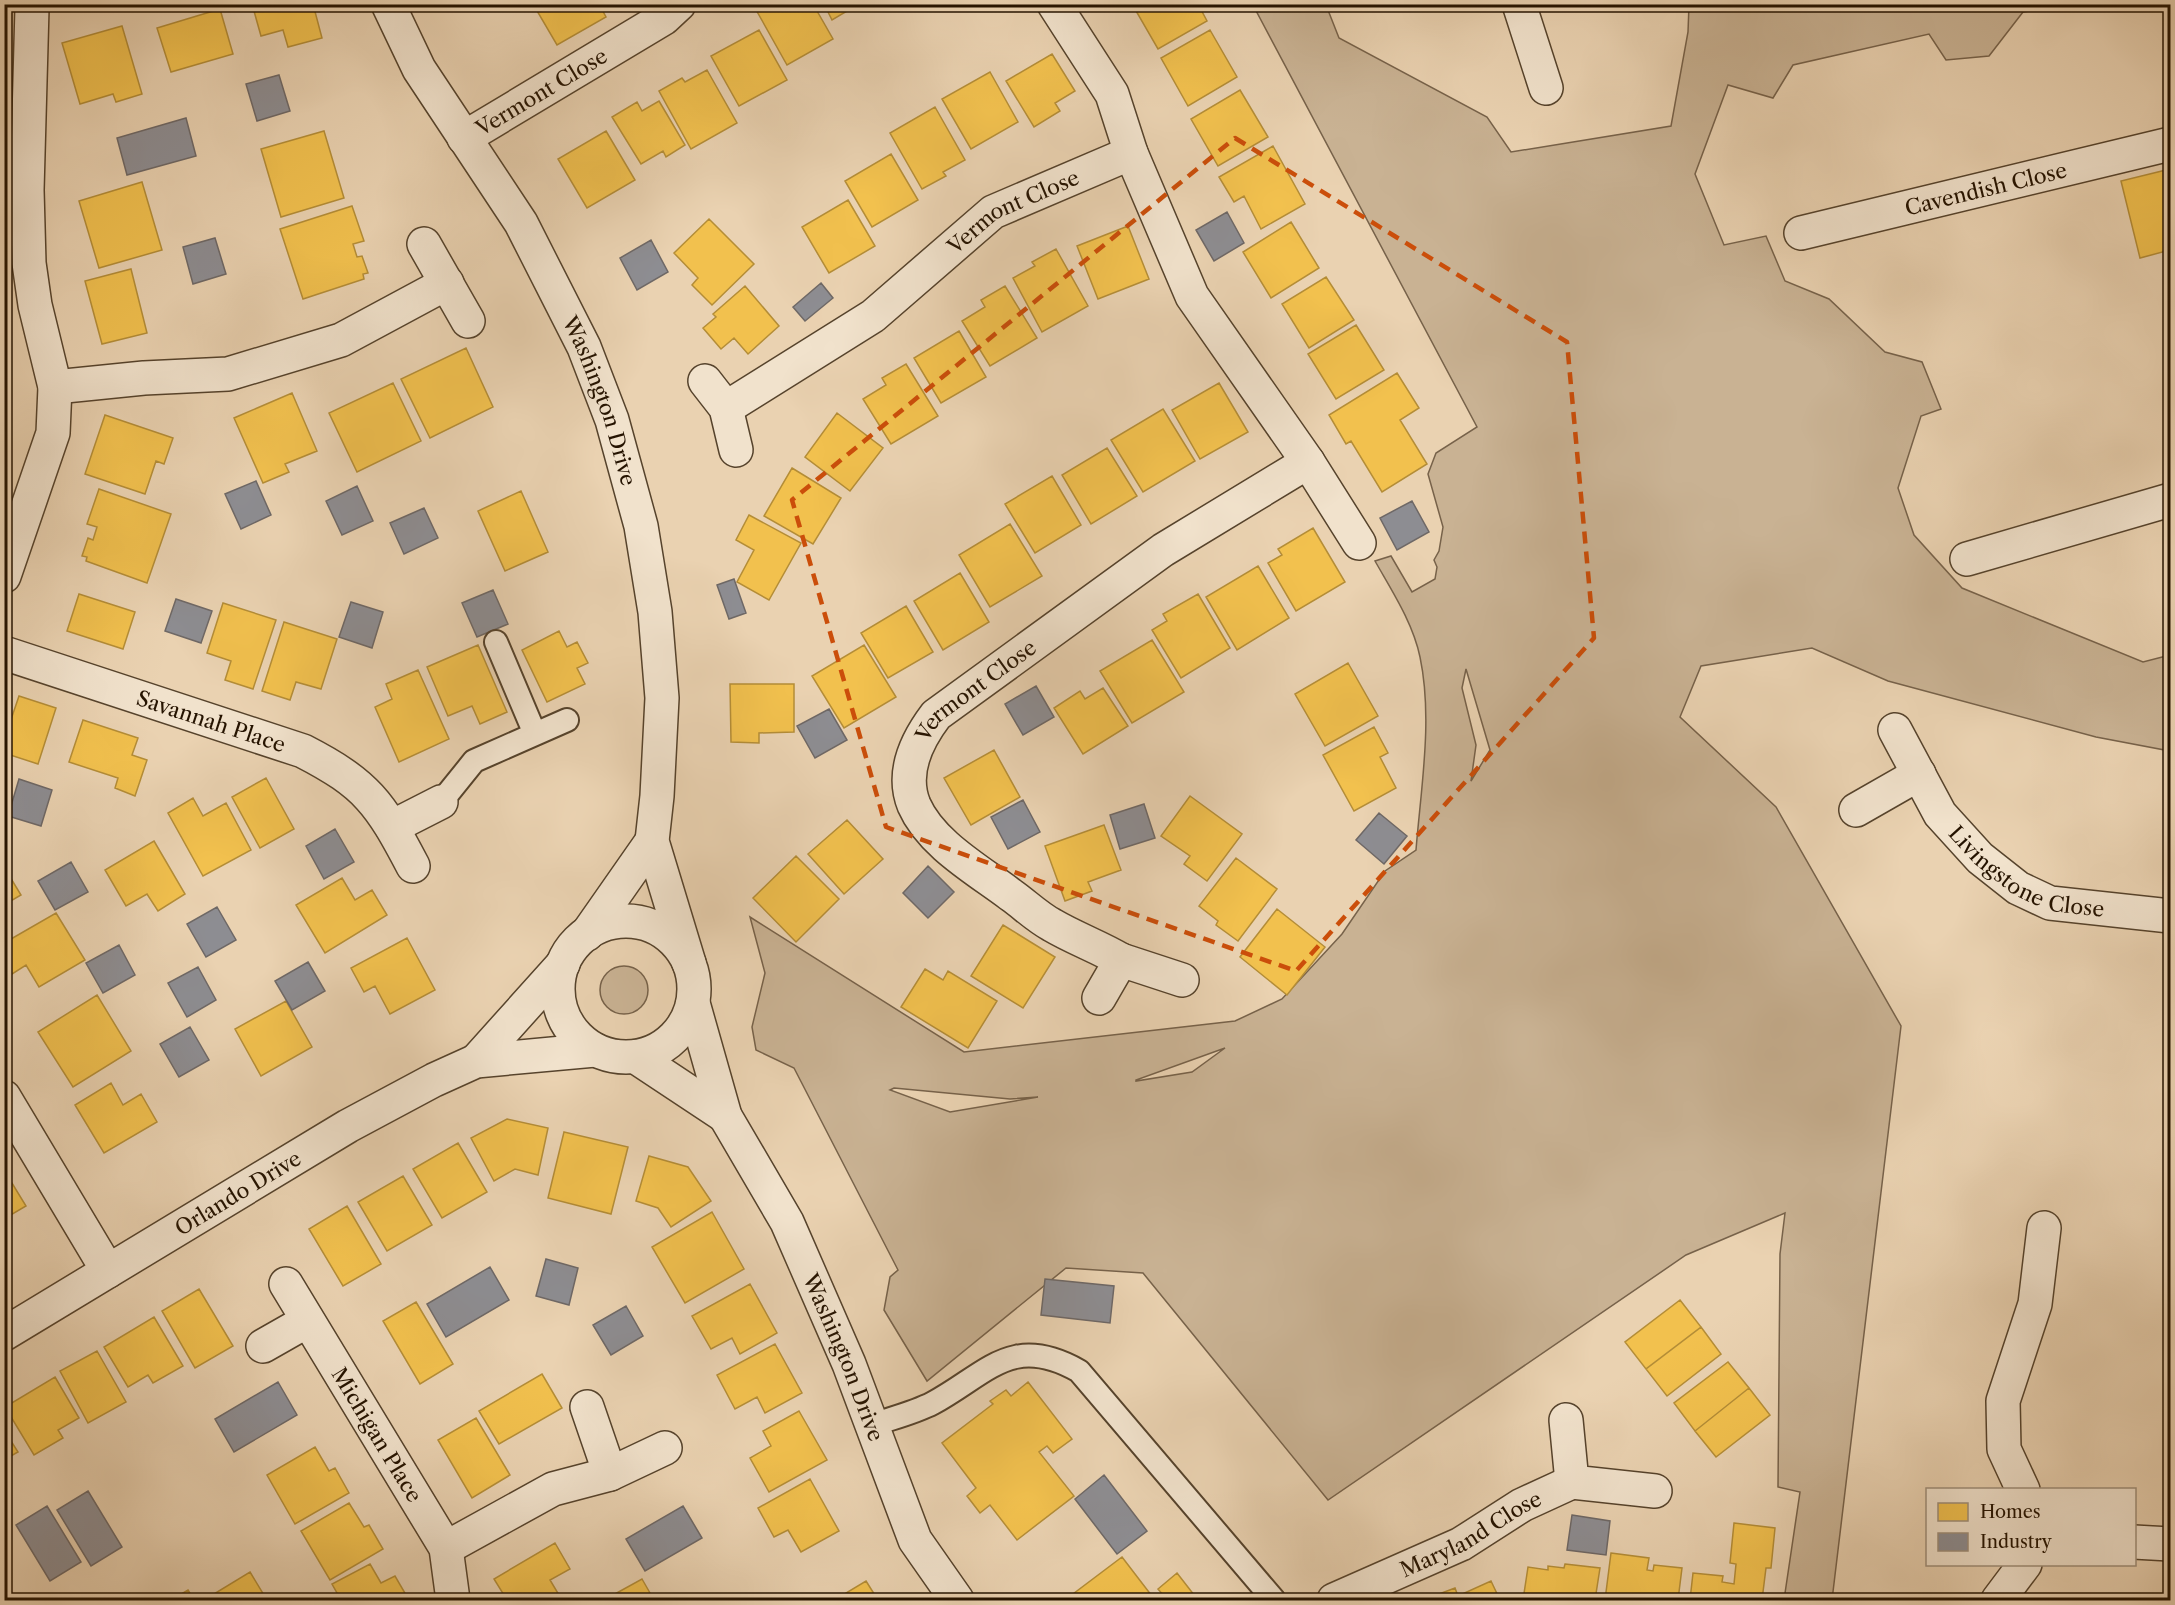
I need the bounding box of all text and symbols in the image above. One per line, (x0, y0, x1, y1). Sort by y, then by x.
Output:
street label: Vermont Close (470, 43, 611, 141)
street label: Cavendish Close (1902, 157, 2069, 220)
street label: Vermont Close (941, 164, 1083, 259)
street label: Washington Drive (557, 311, 642, 488)
street label: Vermont Close (909, 634, 1041, 746)
street label: Savannah Place (134, 685, 289, 757)
street label: Livingstone Close (1944, 820, 2106, 921)
street label: Orlando Drive (170, 1145, 305, 1240)
street label: Washington Drive (798, 1269, 889, 1444)
street label: Michigan Place (327, 1363, 428, 1506)
street label: Maryland Close (1396, 1485, 1545, 1582)
legend (1926, 1488, 2136, 1566)
text: Homes (1980, 1501, 2041, 1523)
text: Industry (1980, 1531, 2053, 1553)

